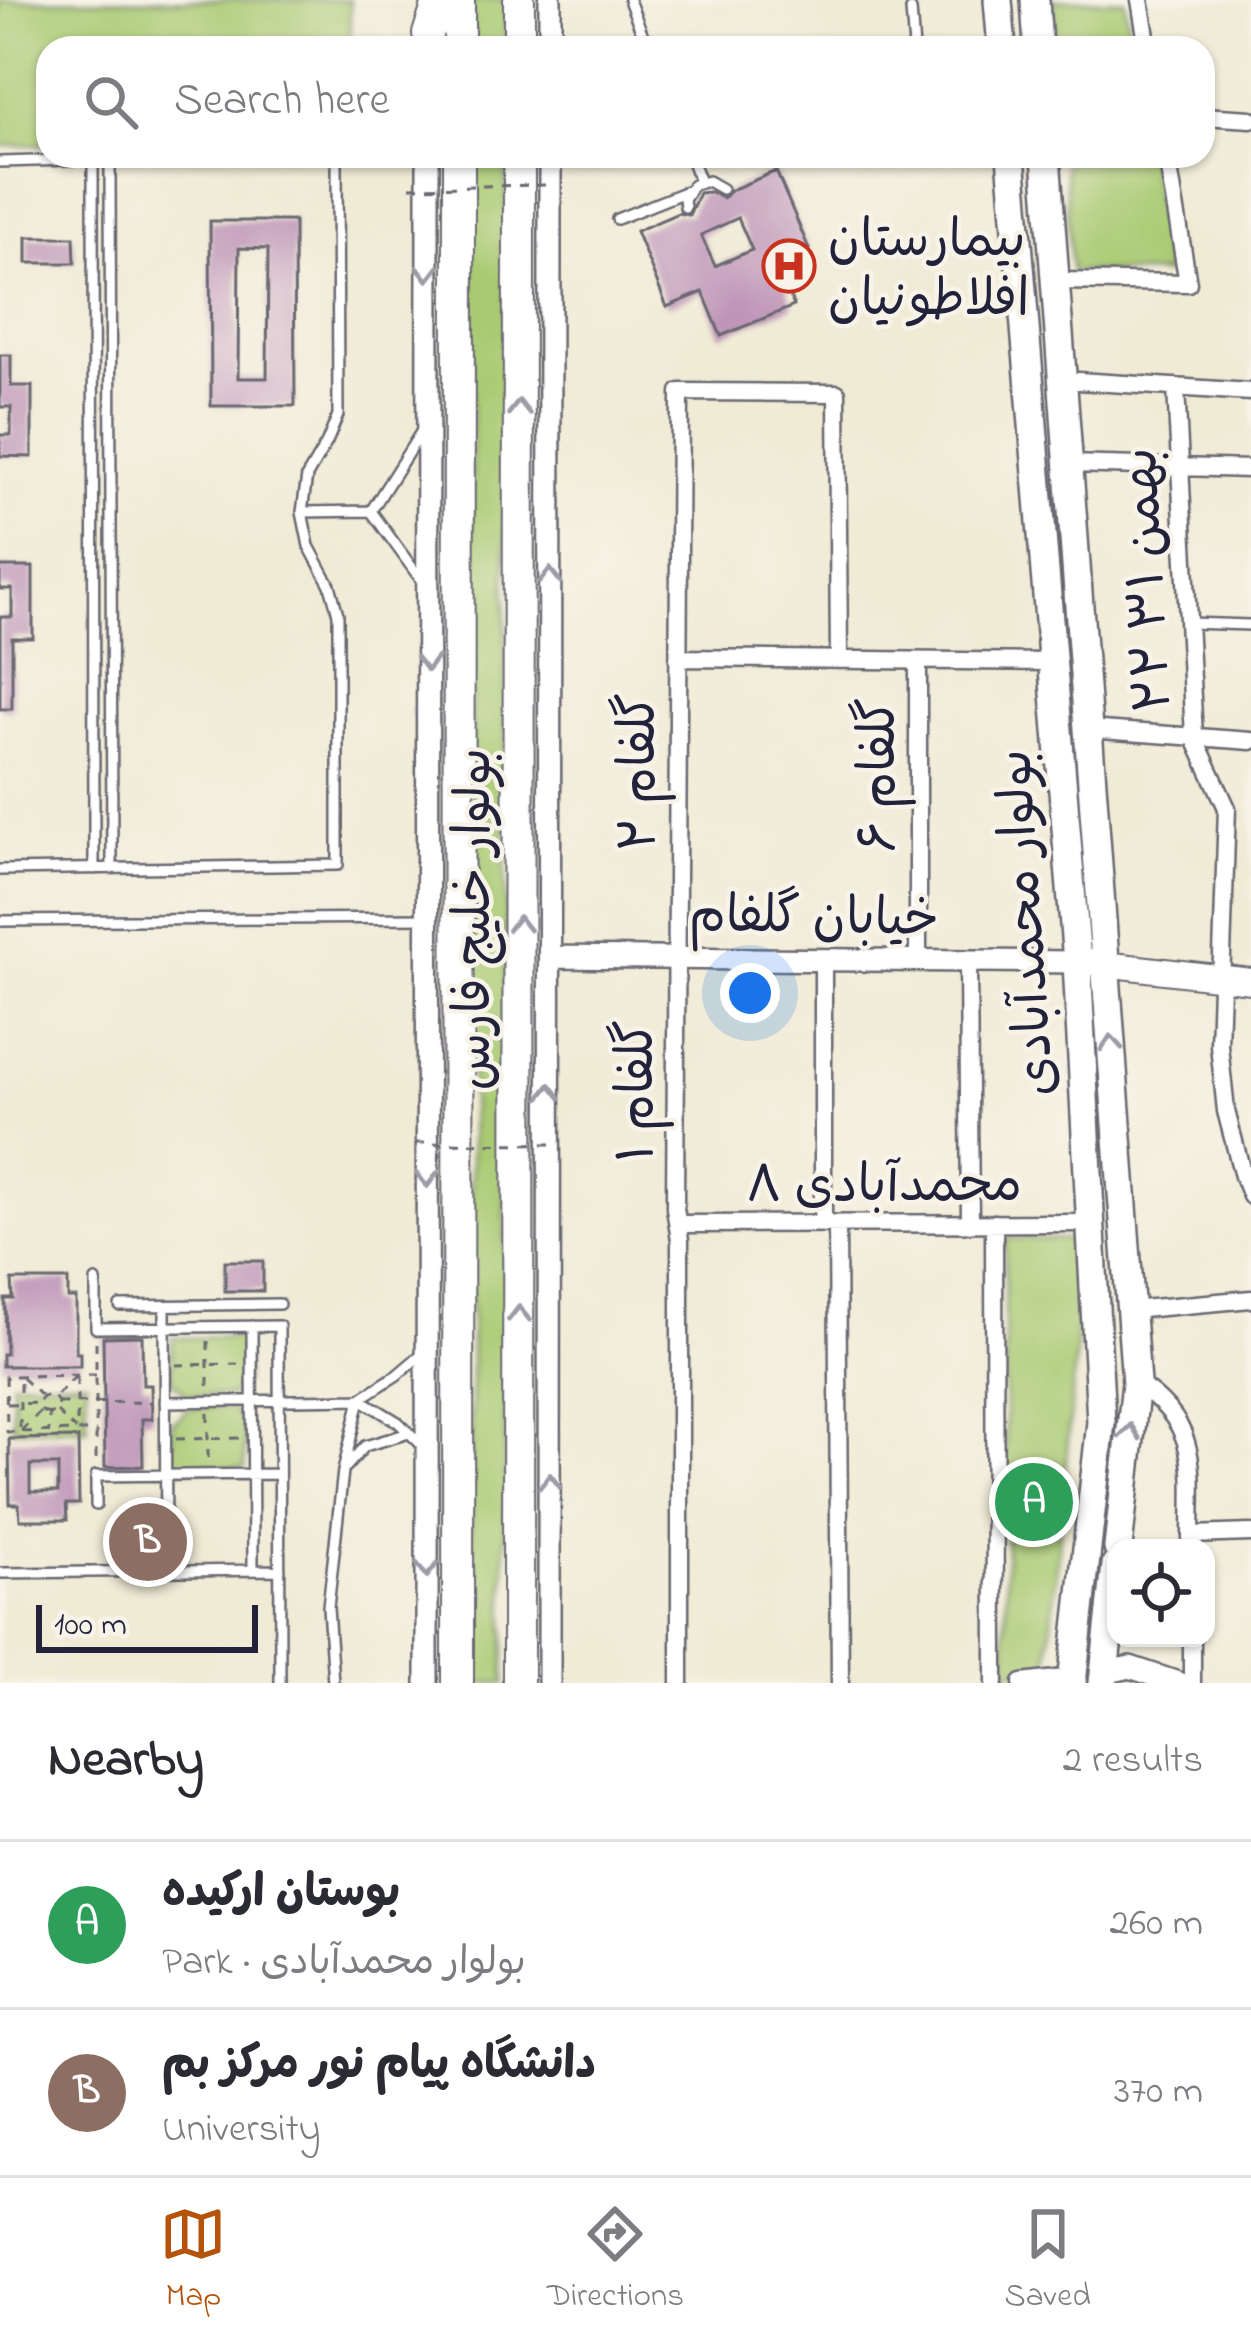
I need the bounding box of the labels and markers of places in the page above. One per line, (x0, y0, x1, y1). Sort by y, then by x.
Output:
place label: بیمارستان افلاطونیان (828, 205, 1030, 339)
hospital icon: بیمارستان افلاطونیان (761, 238, 817, 294)
pin: A (995, 1457, 1073, 1547)
pin: B (109, 1497, 187, 1587)

